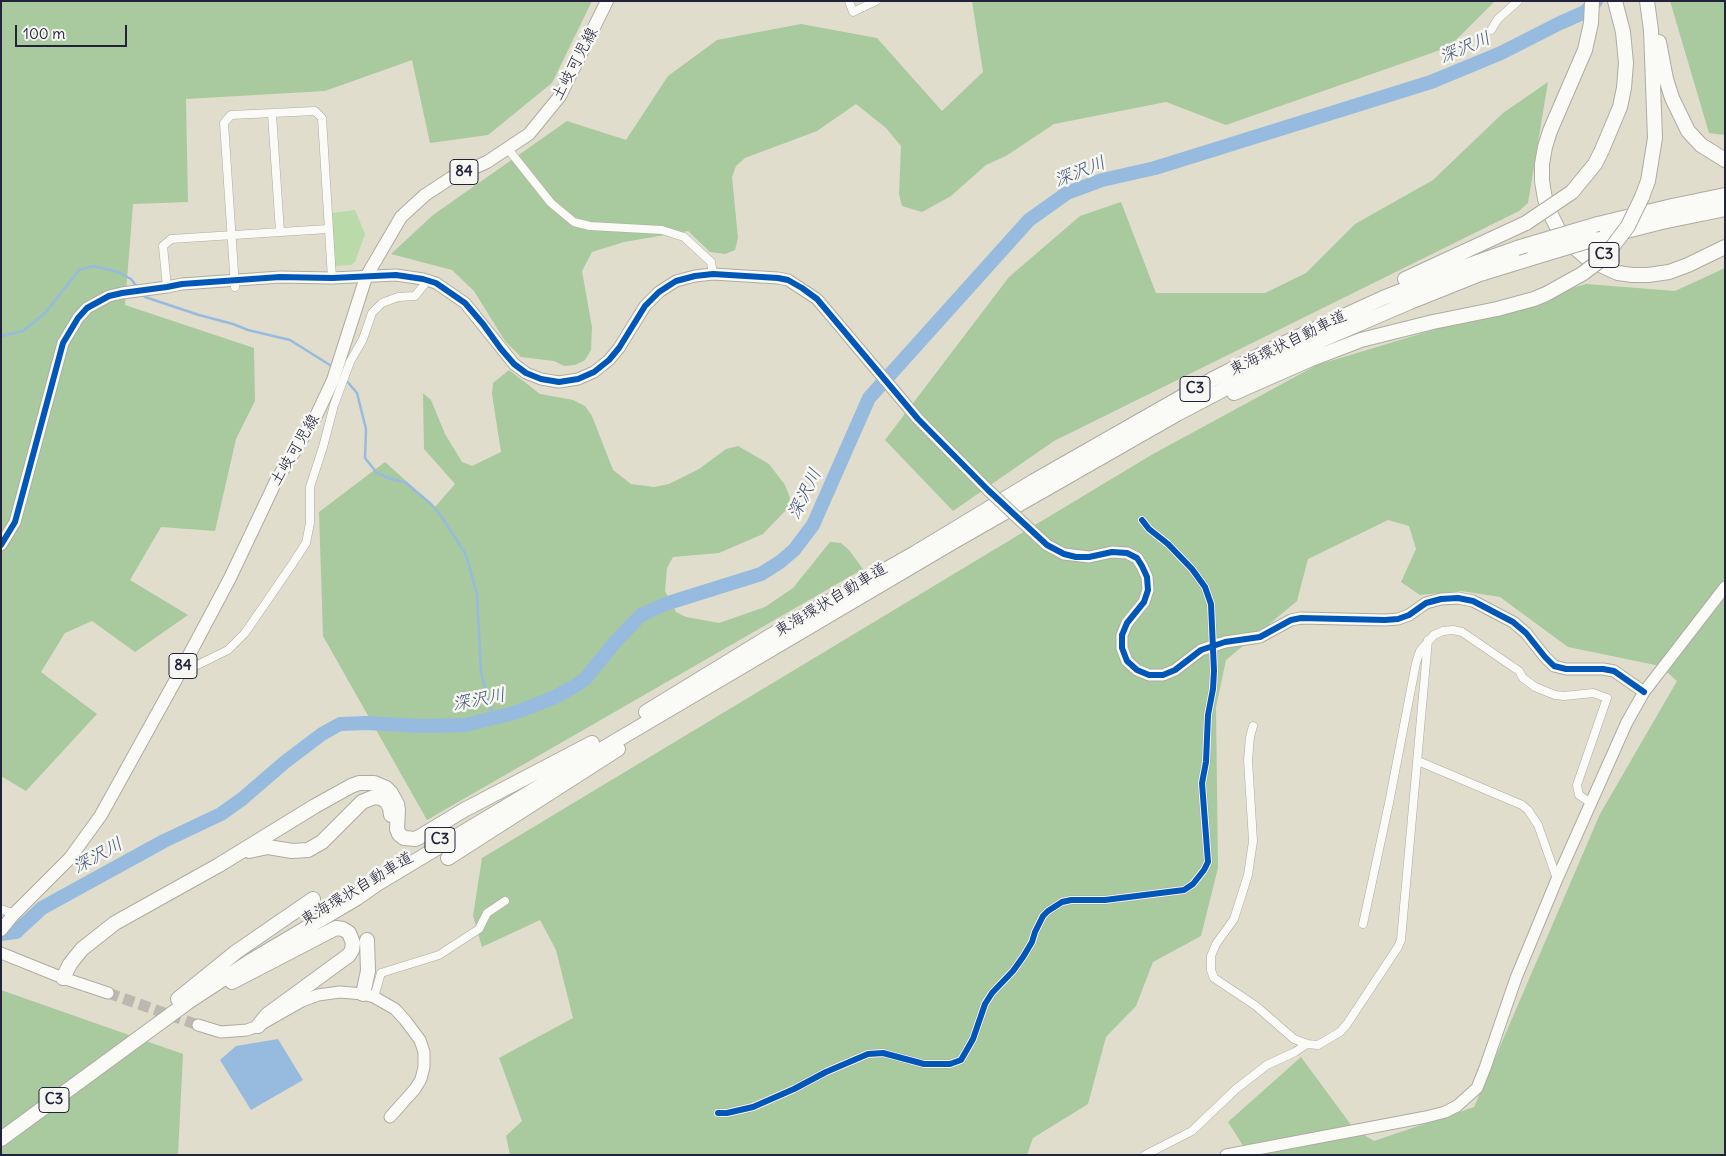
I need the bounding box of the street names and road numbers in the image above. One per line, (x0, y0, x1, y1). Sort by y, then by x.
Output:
street label: 土岐可児線 (548, 24, 602, 104)
road number: 84 (450, 160, 478, 184)
road number: C3 (1589, 242, 1619, 268)
street label: 東海環状自動車道 (1226, 306, 1350, 380)
road number: C3 (1180, 376, 1210, 402)
street label: 土岐可児線 (266, 411, 324, 489)
street label: 東海環状自動車道 (771, 559, 891, 641)
road number: 84 (169, 654, 197, 678)
road number: C3 (425, 828, 455, 852)
street label: 東海環状自動車道 (297, 848, 417, 930)
road number: C3 (39, 1088, 69, 1112)

